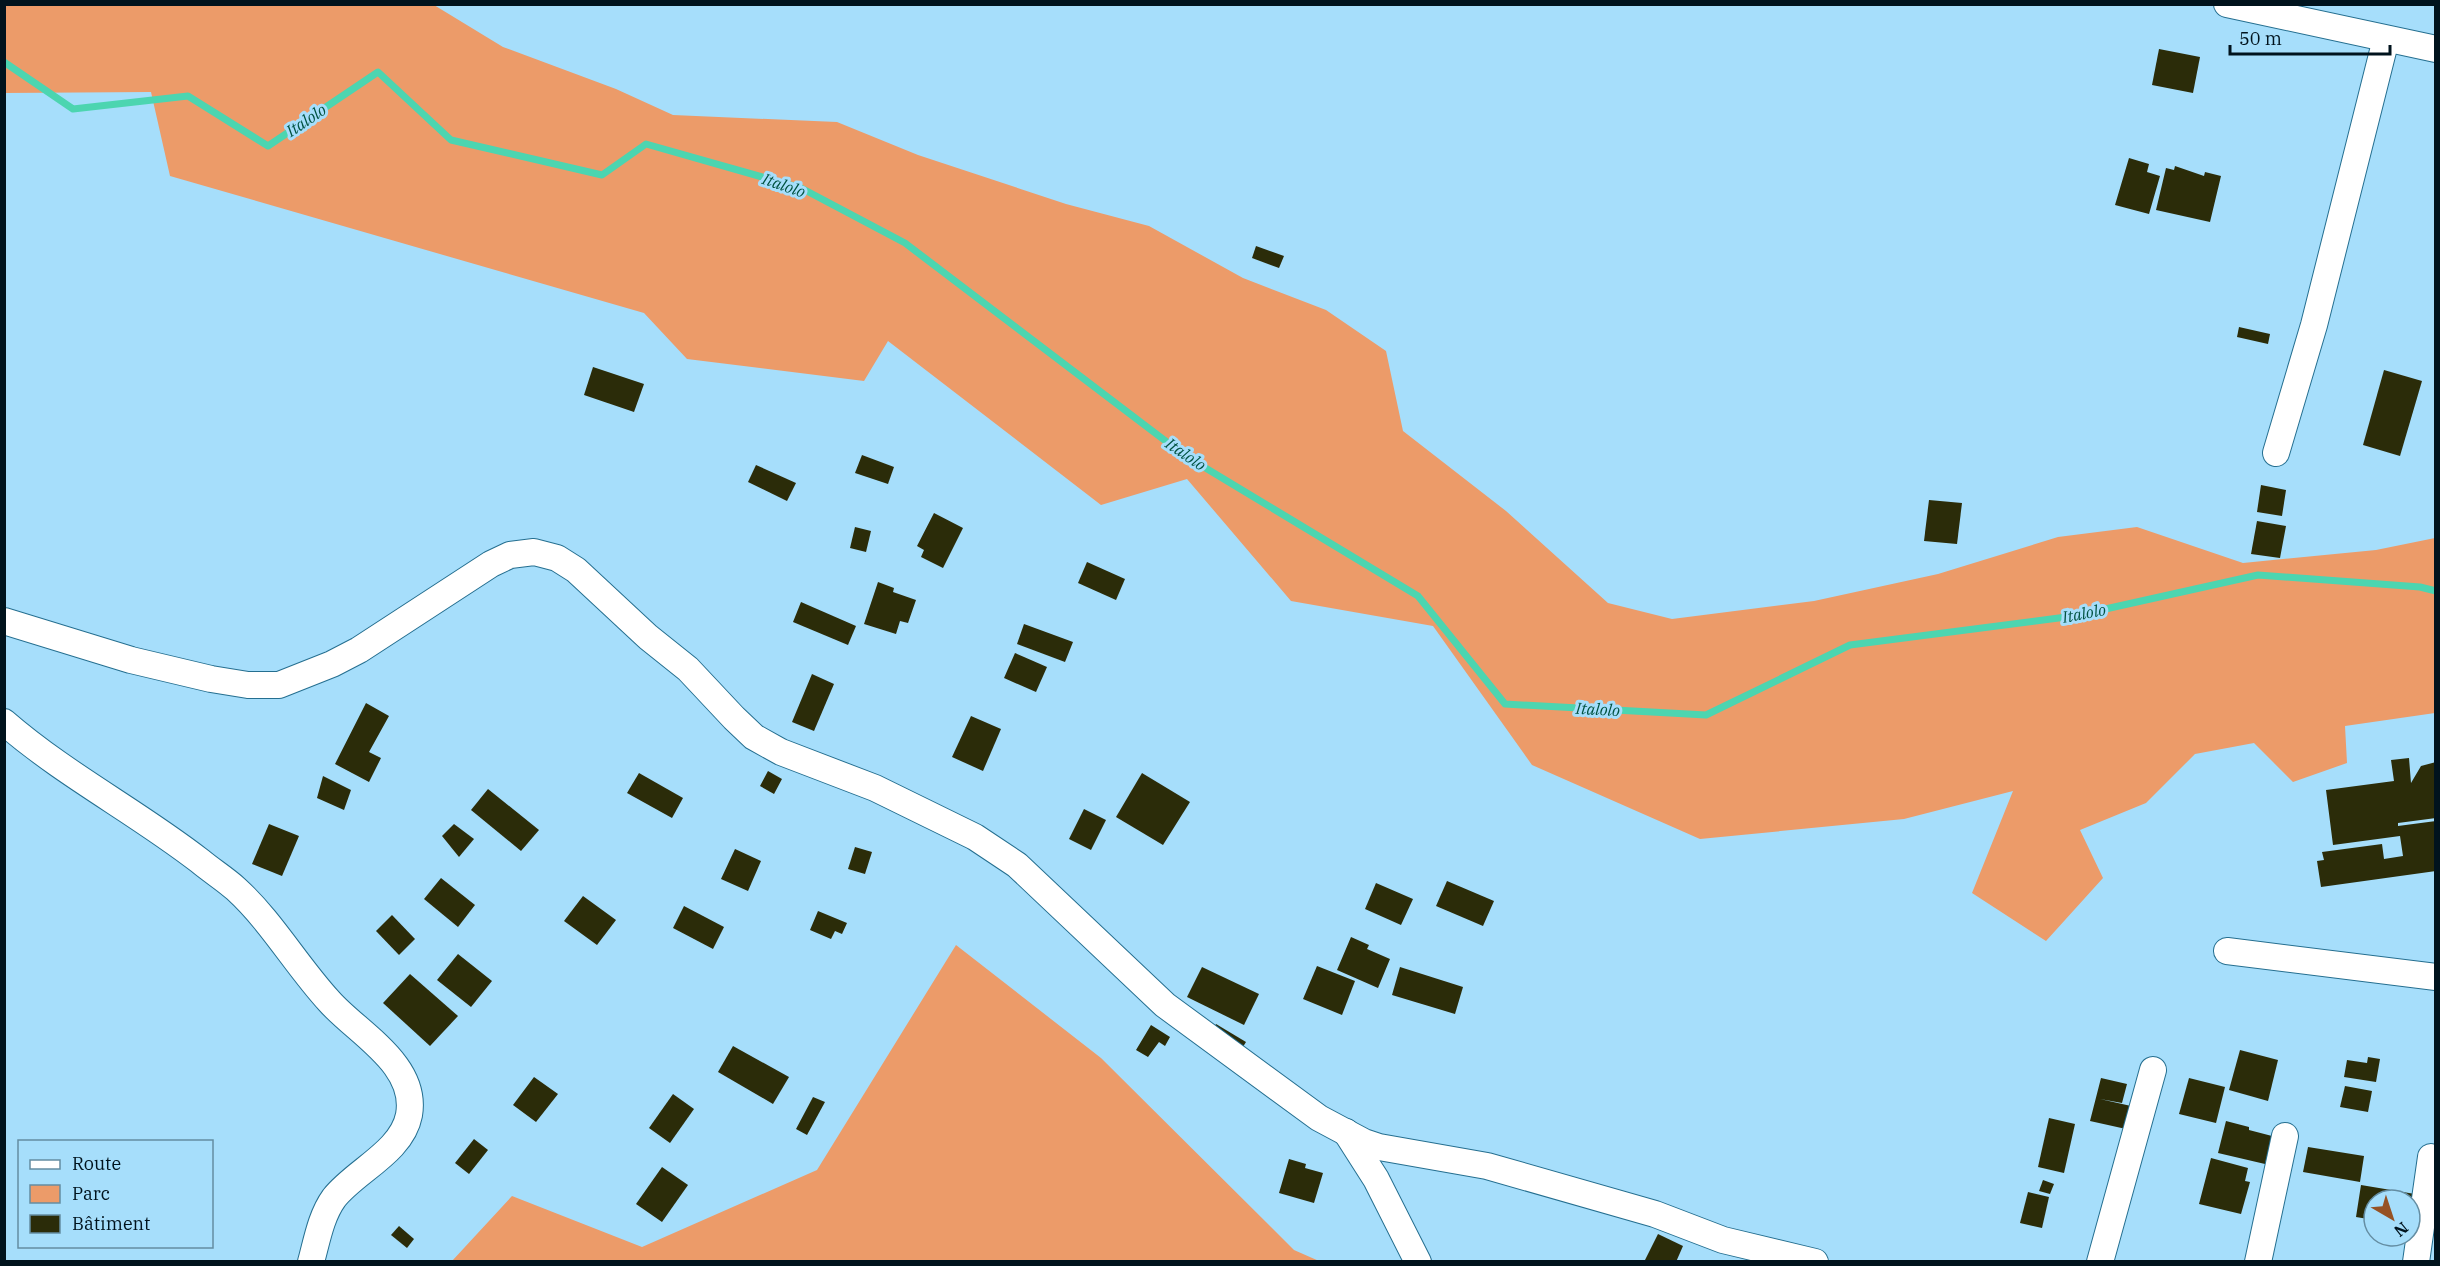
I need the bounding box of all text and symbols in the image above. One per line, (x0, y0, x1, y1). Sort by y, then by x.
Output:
scale bar (2230, 18, 2390, 56)
text: 50 m (2239, 27, 2282, 50)
water label: Italolo (281, 99, 330, 141)
water label: Italolo (759, 168, 808, 202)
water label: Italolo (1161, 433, 1210, 475)
water label: Italolo (2059, 599, 2108, 627)
water label: Italolo (1574, 698, 1621, 720)
legend (18, 1140, 213, 1248)
text: Route (72, 1152, 121, 1175)
text: Parc (72, 1182, 110, 1205)
north arrow (2362, 1188, 2422, 1248)
text: Bâtiment (72, 1212, 150, 1235)
text: N (2390, 1218, 2413, 1241)

